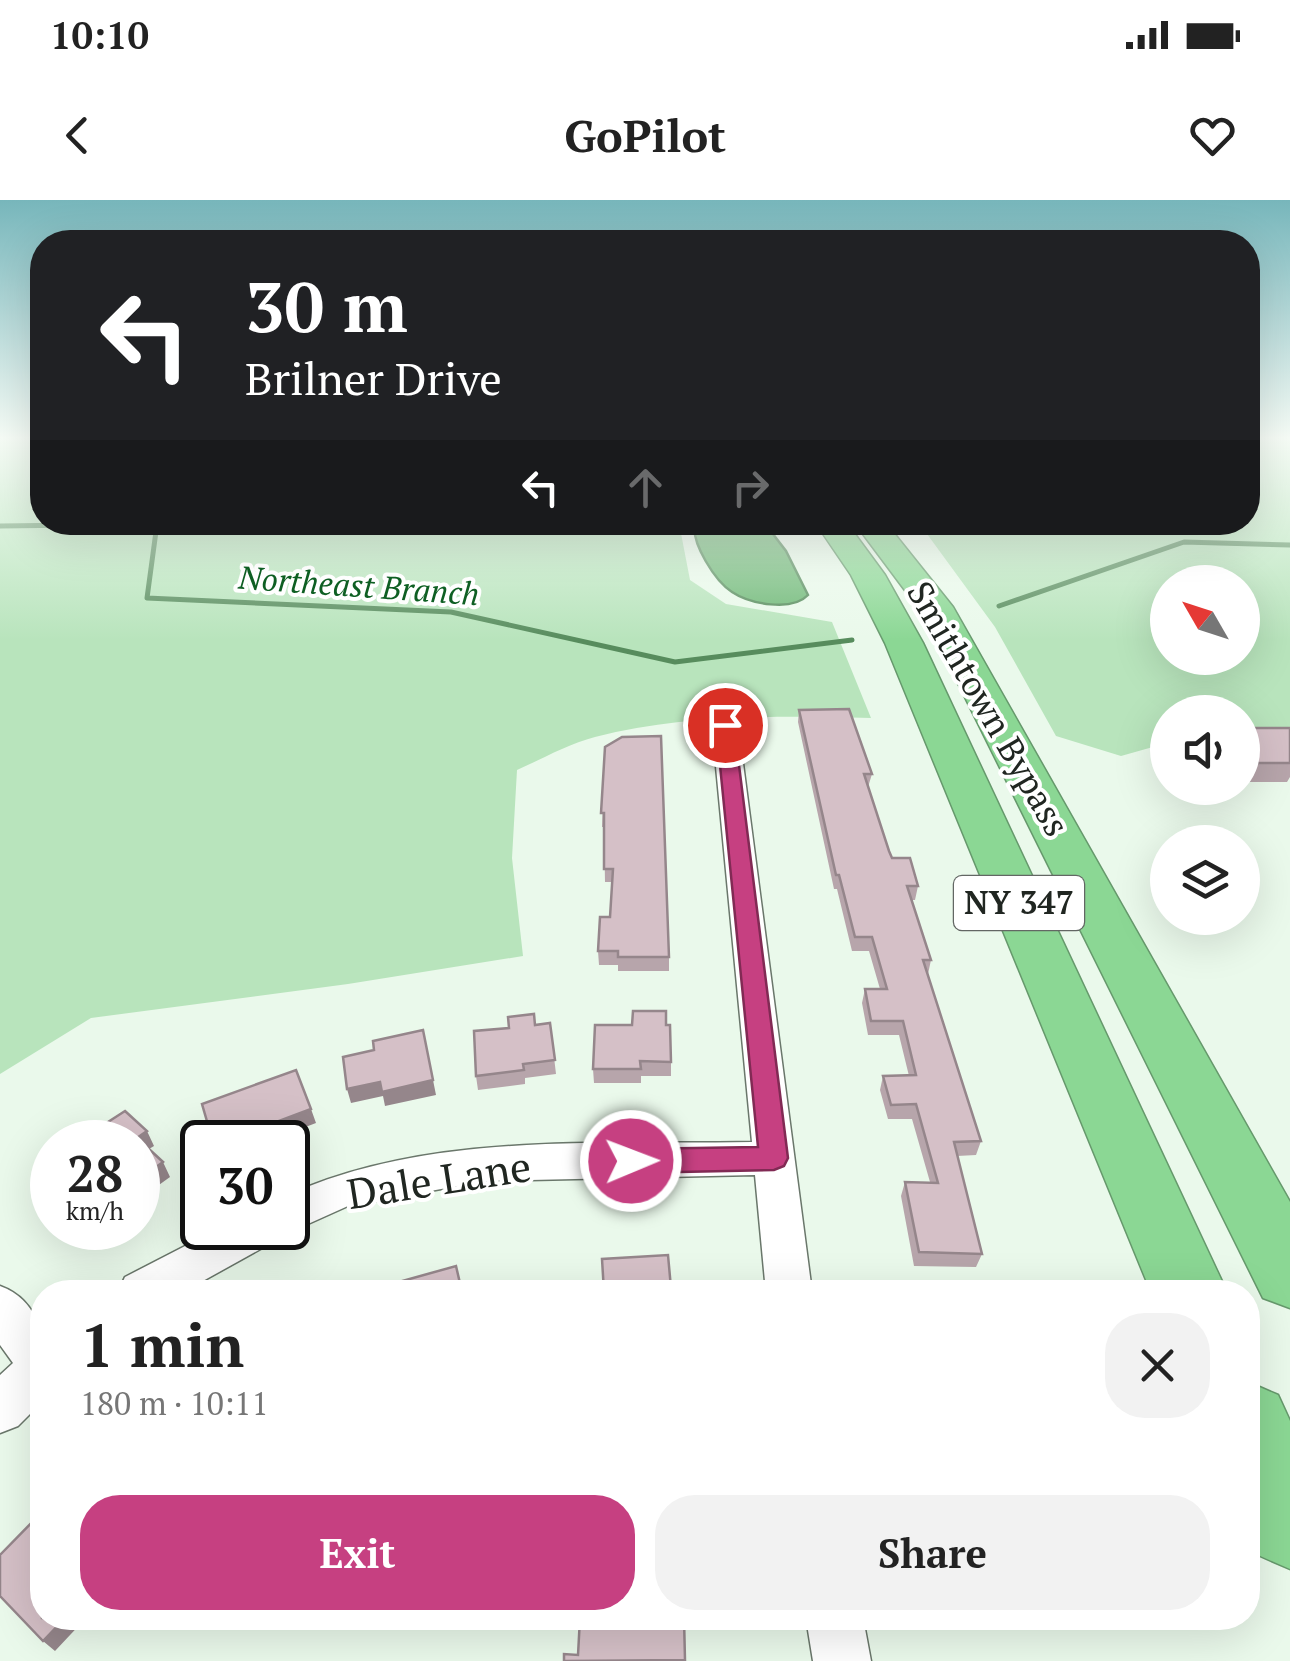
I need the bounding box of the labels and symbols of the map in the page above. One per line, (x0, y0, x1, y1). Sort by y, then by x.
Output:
water label: Northeast Branch (236, 556, 481, 614)
north arrow (1150, 565, 1260, 675)
street label: Smithtown Bypass (897, 573, 1080, 844)
pin (683, 683, 768, 768)
road number: NY 347 (954, 876, 1084, 930)
position arrow (579, 1109, 683, 1213)
speed limit sign: 30 (180, 1120, 310, 1250)
street label: Dale Lane (343, 1137, 535, 1221)

